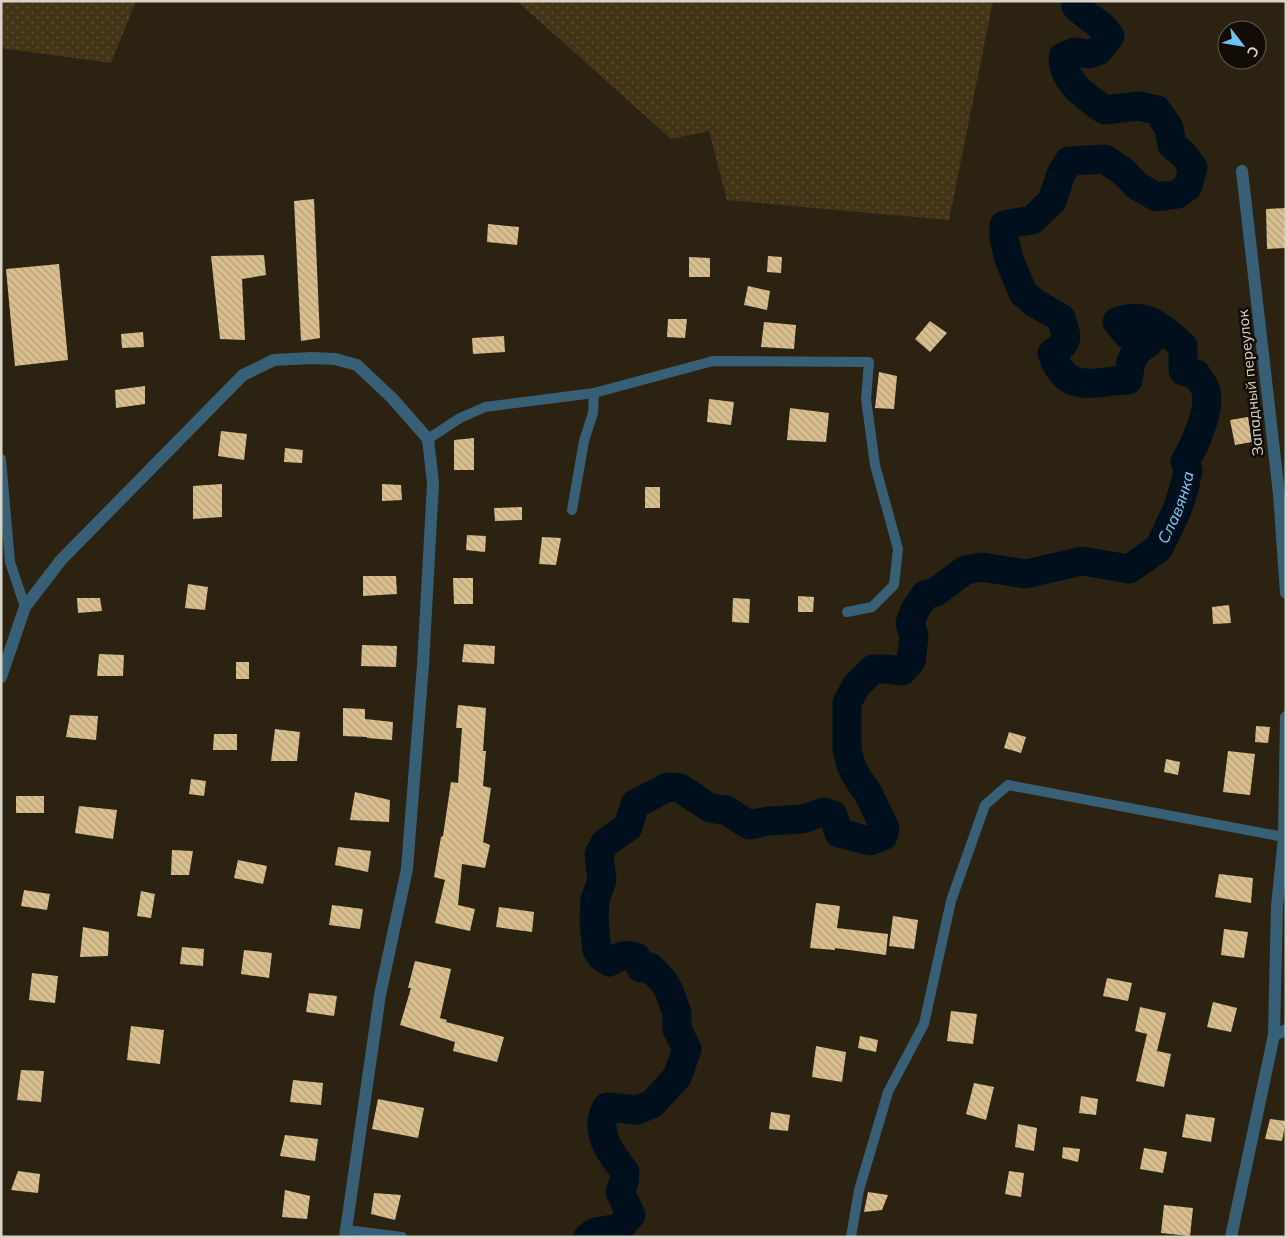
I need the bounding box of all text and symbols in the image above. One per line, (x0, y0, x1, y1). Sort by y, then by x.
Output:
north arrow (1217, 20, 1267, 70)
text: С (1243, 43, 1263, 60)
street label: Западный переулок (1233, 308, 1267, 457)
water label: Славянка (1153, 469, 1198, 547)

